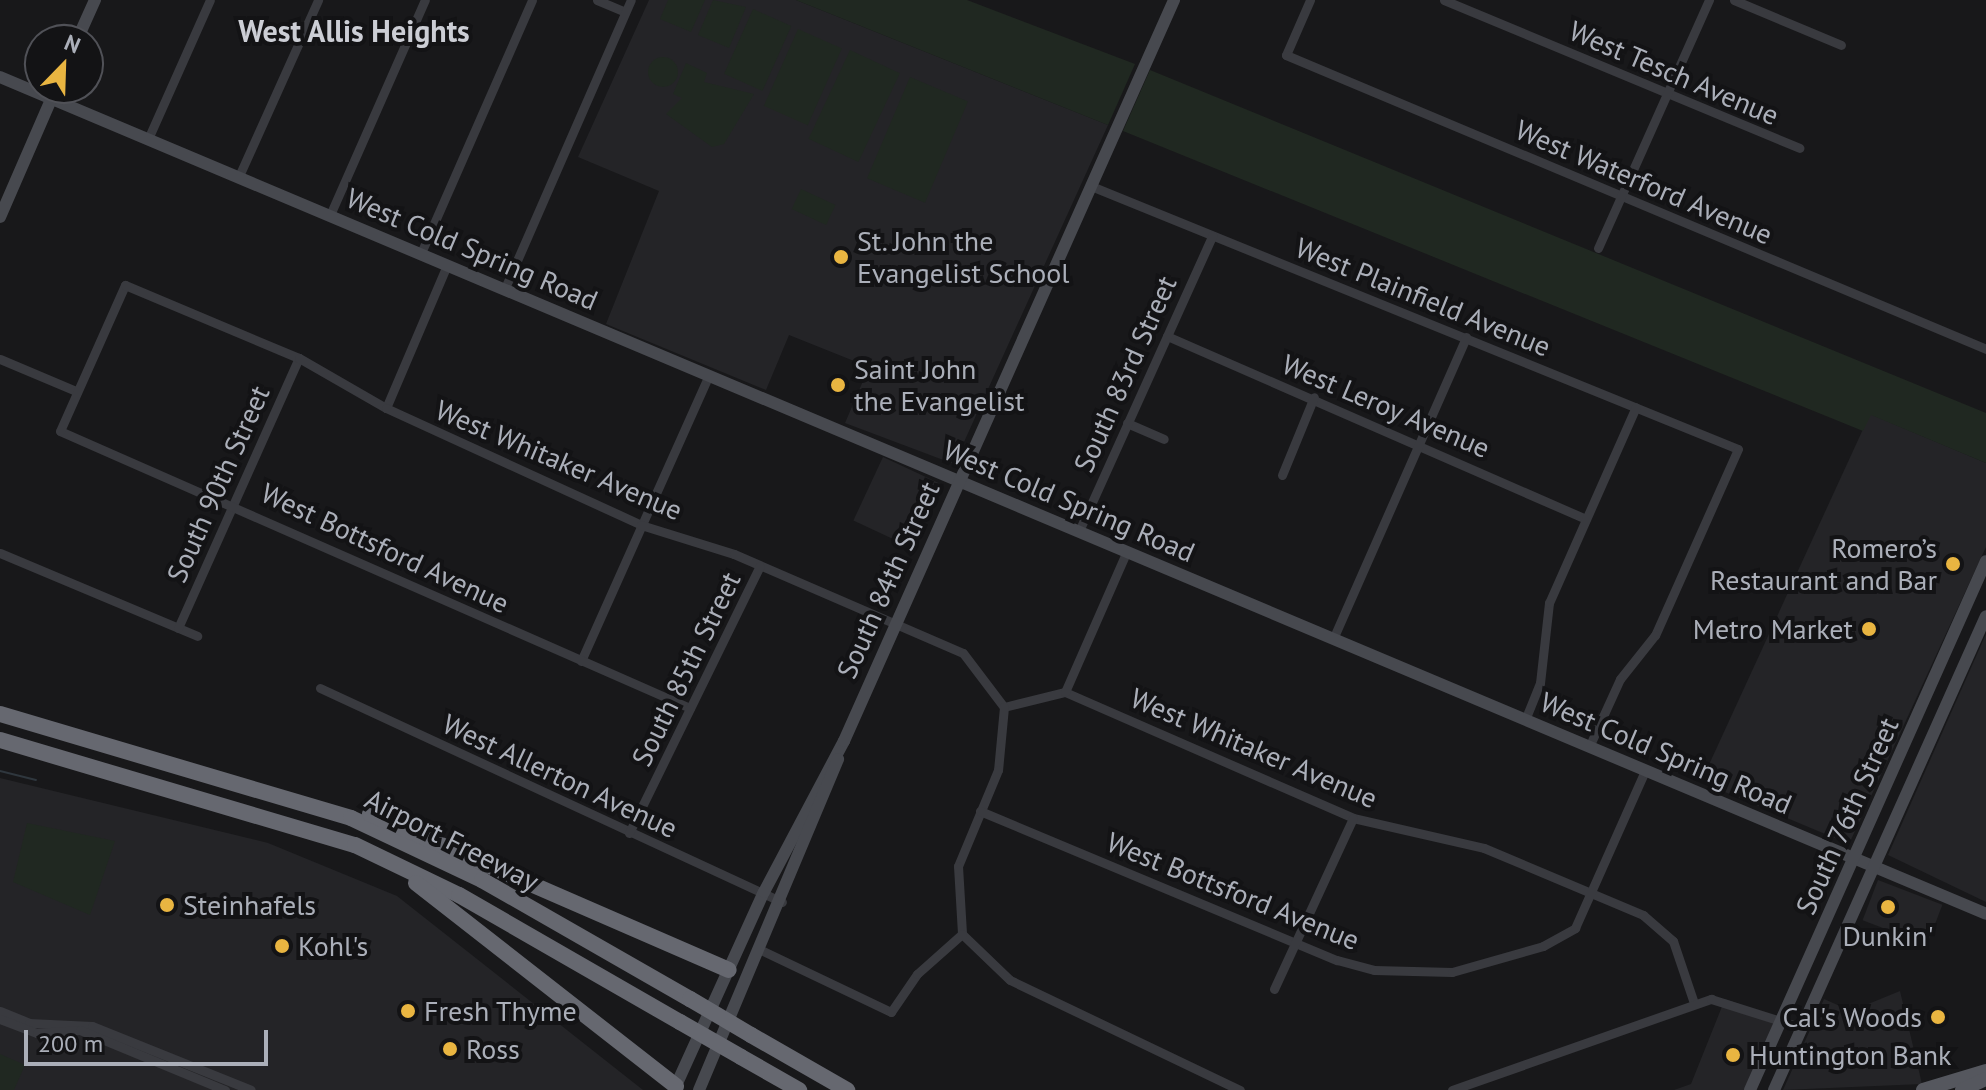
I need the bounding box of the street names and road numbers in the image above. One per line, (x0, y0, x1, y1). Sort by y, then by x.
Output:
street label: West Tesch Avenue (1564, 13, 1784, 133)
street label: West Waterford Avenue (1510, 112, 1778, 252)
street label: West Cold Spring Road (341, 181, 603, 317)
street label: West Plainfield Avenue (1290, 230, 1556, 364)
street label: South 83rd Street (1067, 271, 1183, 477)
street label: West Leroy Avenue (1276, 347, 1496, 465)
street label: South 90th Street (160, 381, 276, 587)
street label: West Whitaker Avenue (430, 393, 688, 527)
street label: West Cold Spring Road (938, 433, 1200, 569)
street label: West Bottsford Avenue (255, 476, 515, 620)
street label: South 84th Street (830, 477, 946, 683)
street label: South 85th Street (625, 567, 747, 771)
street label: West Whitaker Avenue (1125, 681, 1383, 815)
street label: West Cold Spring Road (1535, 685, 1797, 821)
street label: West Allerton Avenue (437, 707, 683, 845)
street label: South 76th Street (1789, 713, 1905, 919)
street label: Airport Freeway (360, 782, 544, 898)
street label: West Bottsford Avenue (1101, 825, 1365, 957)

